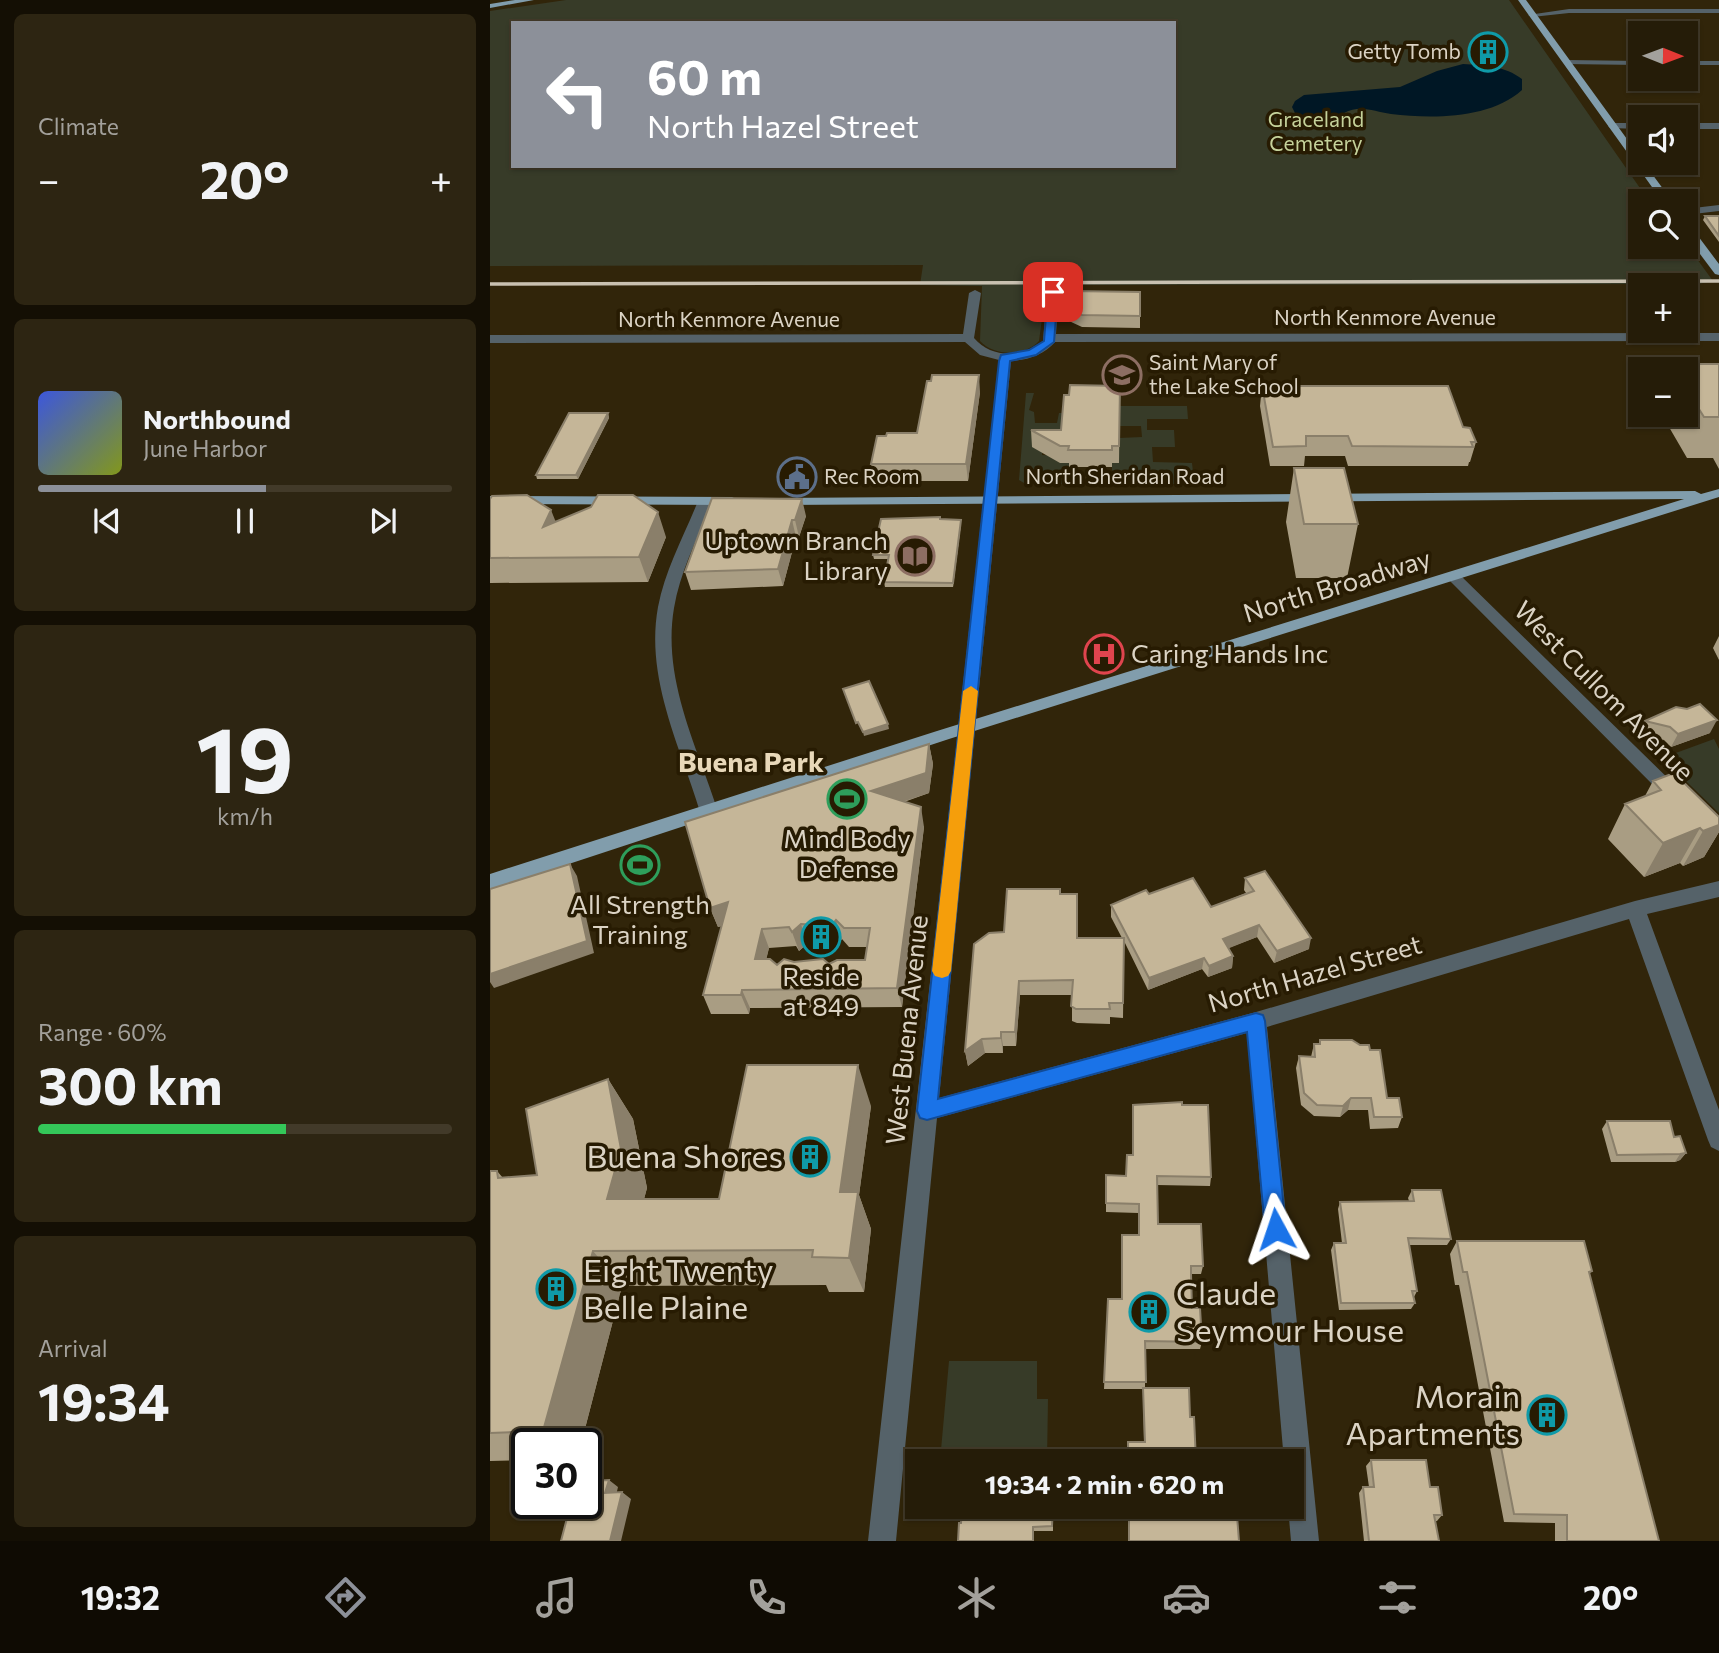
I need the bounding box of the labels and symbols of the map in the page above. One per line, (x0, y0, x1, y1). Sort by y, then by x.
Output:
north arrow (1628, 21, 1698, 91)
building icon: Getty Tomb (1467, 31, 1509, 73)
place label: Getty Tomb (1347, 38, 1461, 63)
park label: Graceland Cemetery (1268, 106, 1364, 155)
pin (1023, 262, 1083, 322)
street label: North Kenmore Avenue (1274, 304, 1496, 329)
street label: North Kenmore Avenue (618, 306, 840, 331)
place label: Saint Mary of the Lake School (1149, 349, 1299, 398)
school or university icon: Saint Mary of the Lake School (1101, 354, 1143, 396)
public building icon: Rec Room (776, 456, 818, 498)
place label: Rec Room (824, 463, 920, 488)
street label: North Sheridan Road (1026, 463, 1224, 488)
place label: Uptown Branch Library (704, 524, 888, 585)
library icon: Uptown Branch Library (894, 535, 936, 577)
street label: North Broadway (1239, 541, 1434, 628)
street label: West Cullom Avenue (1509, 594, 1701, 786)
hospital icon: Caring Hands Inc (1083, 633, 1125, 675)
place label: Caring Hands Inc (1131, 637, 1328, 668)
district label: Buena Park (678, 744, 824, 778)
sports icon: Mind Body Defense (826, 778, 868, 820)
place label: Mind Body Defense (783, 822, 911, 883)
sports icon: All Strength Training (619, 844, 661, 886)
place label: All Strength Training (570, 888, 710, 949)
street label: West Buena Avenue (878, 913, 933, 1146)
building icon: Reside at 849 (800, 916, 842, 958)
street label: North Hazel Street (1204, 927, 1425, 1018)
place label: Reside at 849 (782, 960, 860, 1021)
place label: Buena Shores (586, 1135, 783, 1175)
building icon: Buena Shores (789, 1136, 831, 1178)
position arrow (1239, 1192, 1313, 1266)
place label: Eight Twenty Belle Plaine (583, 1249, 774, 1326)
building icon: Eight Twenty Belle Plaine (535, 1268, 577, 1310)
place label: Claude Seymour House (1176, 1272, 1404, 1349)
building icon: Claude Seymour House (1128, 1291, 1170, 1333)
place label: Morain Apartments (1346, 1375, 1520, 1452)
building icon: Morain Apartments (1526, 1394, 1568, 1436)
speed limit sign: 30 (511, 1428, 602, 1519)

